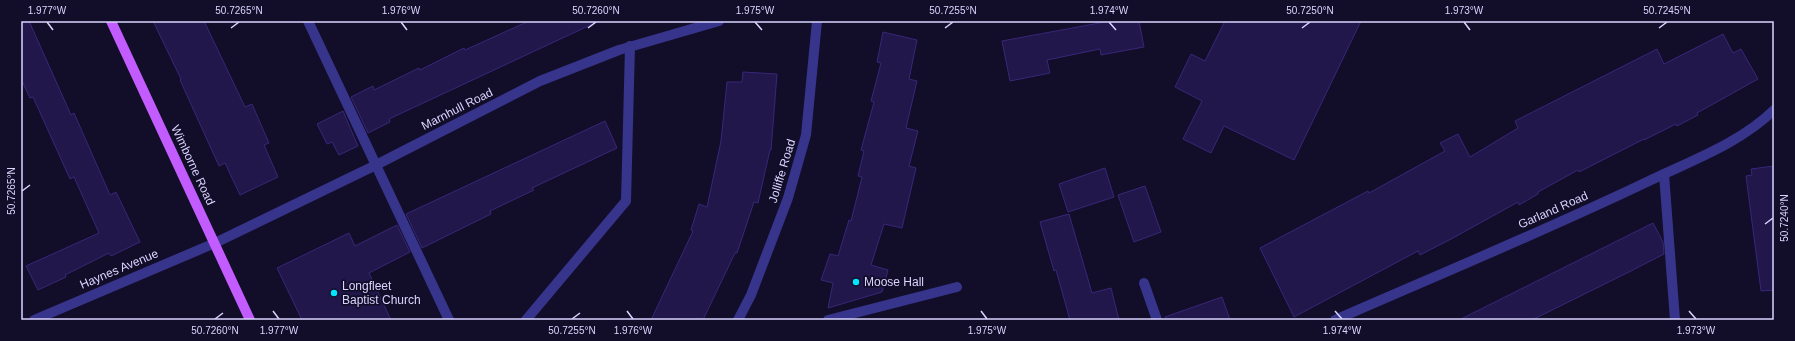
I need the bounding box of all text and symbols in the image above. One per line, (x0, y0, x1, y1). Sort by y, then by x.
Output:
text: 1.977°W (28, 5, 67, 16)
text: 50.7265°N (215, 5, 263, 16)
text: 1.976°W (382, 5, 421, 16)
text: 50.7260°N (572, 5, 620, 16)
text: 1.975°W (736, 5, 775, 16)
text: 50.7255°N (929, 5, 977, 16)
text: 1.974°W (1090, 5, 1129, 16)
text: 50.7250°N (1286, 5, 1334, 16)
text: 1.973°W (1445, 5, 1484, 16)
text: 50.7245°N (1643, 5, 1691, 16)
street label: Marnhull Road (419, 85, 495, 133)
street label: Wimborne Road (168, 123, 218, 207)
street label: Jolliffe Road (766, 137, 798, 205)
text: 50.7265°N (6, 167, 17, 215)
street label: Garland Road (1516, 188, 1590, 232)
text: 50.7240°N (1779, 194, 1790, 242)
street label: Haynes Avenue (78, 246, 161, 292)
place label: Moose Hall (864, 275, 924, 289)
marker: Moose Hall (851, 277, 861, 287)
place label: Longfleet Baptist Church (342, 279, 421, 307)
marker: Longfleet Baptist Church (329, 288, 339, 298)
text: 50.7260°N (191, 325, 239, 336)
text: 1.977°W (260, 325, 299, 336)
text: 50.7255°N (548, 325, 596, 336)
text: 1.976°W (614, 325, 653, 336)
text: 1.975°W (968, 325, 1007, 336)
text: 1.974°W (1323, 325, 1362, 336)
text: 1.973°W (1677, 325, 1716, 336)

